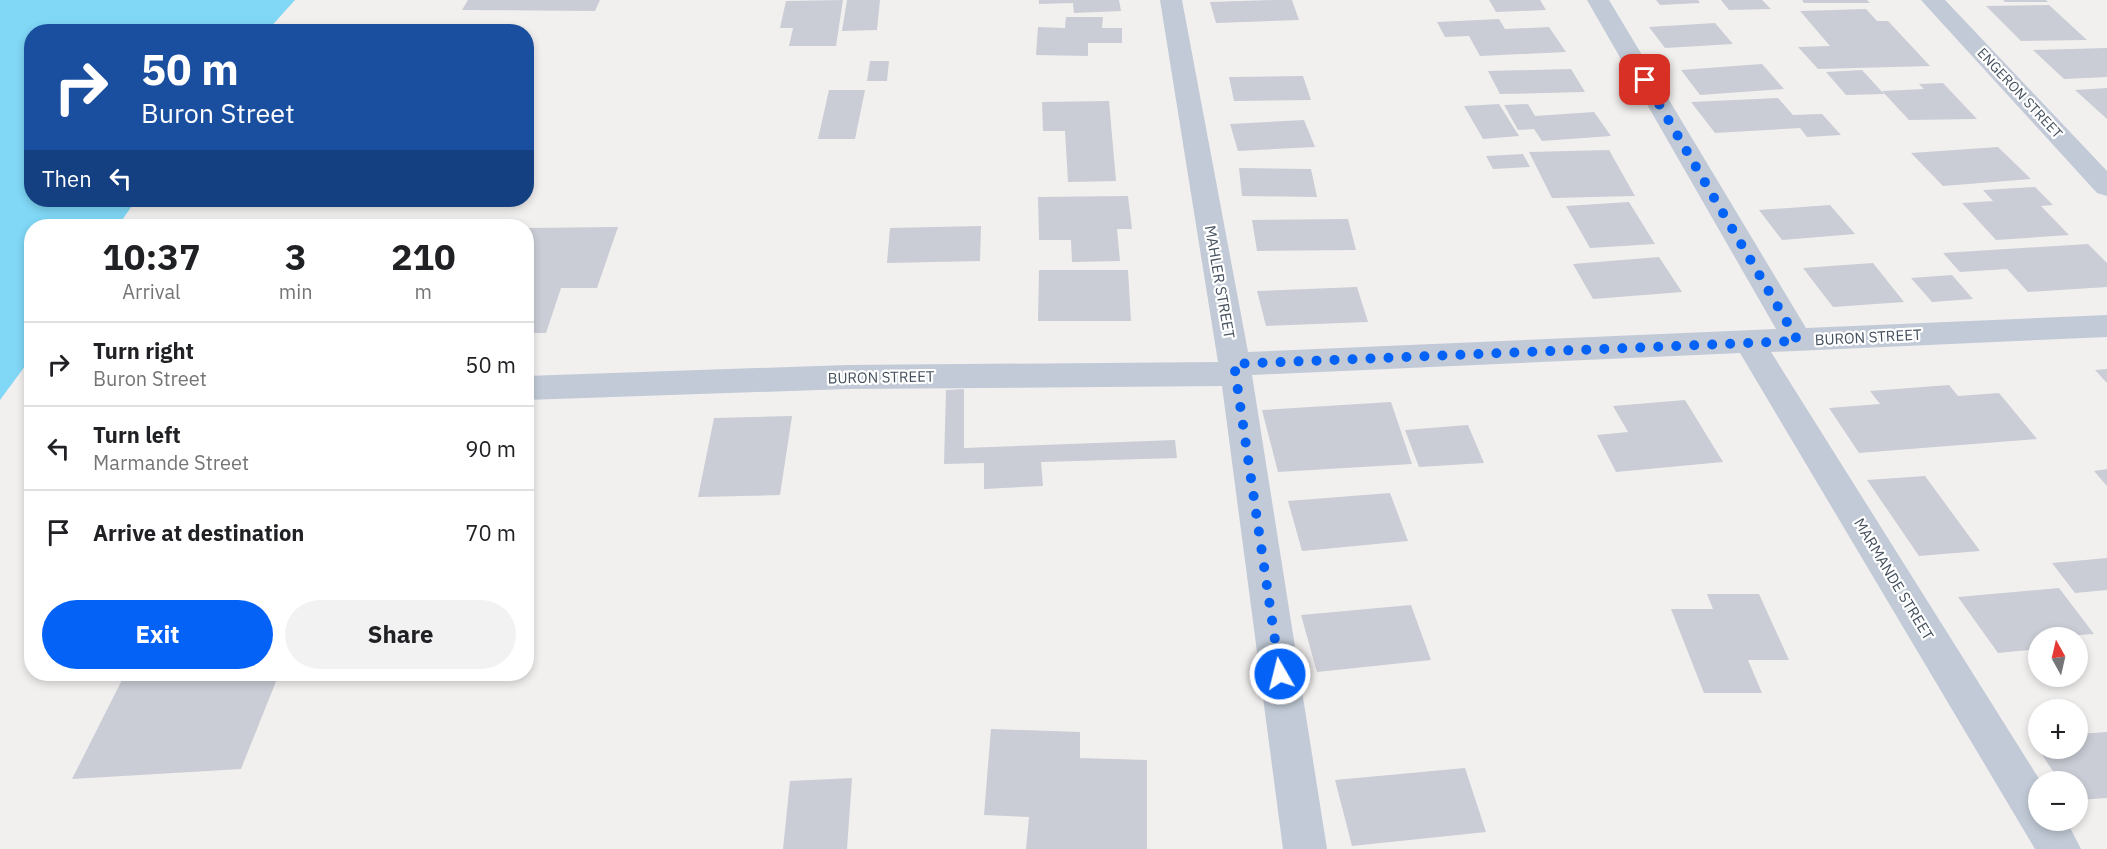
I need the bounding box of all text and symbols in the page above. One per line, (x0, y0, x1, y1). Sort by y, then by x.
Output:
text: 50 m (141, 42, 239, 97)
street label: ENGERON STREET (1973, 44, 2067, 142)
icon: right (42, 48, 120, 126)
pin (1619, 54, 1670, 105)
icon: arrive (1628, 63, 1661, 96)
text: Buron Street (141, 95, 295, 130)
icon: left (104, 162, 137, 195)
text: Then (42, 164, 92, 193)
street label: MAHLER STREET (1201, 224, 1239, 340)
text: 10:37 (102, 233, 201, 280)
text: 3 (285, 233, 307, 280)
text: 210 (391, 233, 456, 280)
text: Arrival (122, 278, 181, 305)
text: min (279, 278, 313, 305)
text: m (415, 278, 432, 305)
street label: BURON STREET (1814, 325, 1922, 349)
text: Turn right (93, 336, 194, 365)
icon: right (42, 348, 75, 381)
text: 50 m (465, 350, 516, 379)
text: Buron Street (93, 365, 207, 392)
street label: BURON STREET (827, 367, 935, 387)
text: Turn left (93, 420, 181, 449)
icon: left (42, 432, 75, 465)
text: 90 m (465, 434, 516, 463)
text: Marmande Street (93, 449, 249, 476)
street label: MARMANDE STREET (1850, 515, 1938, 644)
icon: arrive (42, 516, 75, 549)
text: Arrive at destination (93, 518, 304, 547)
text: 70 m (465, 518, 516, 547)
button: Exit (42, 600, 273, 669)
button: Share (285, 600, 516, 669)
north arrow (2028, 627, 2088, 687)
map controls (2028, 627, 2088, 831)
position arrow (1248, 642, 1312, 706)
button: + (2028, 699, 2088, 759)
button: − (2028, 771, 2088, 831)

